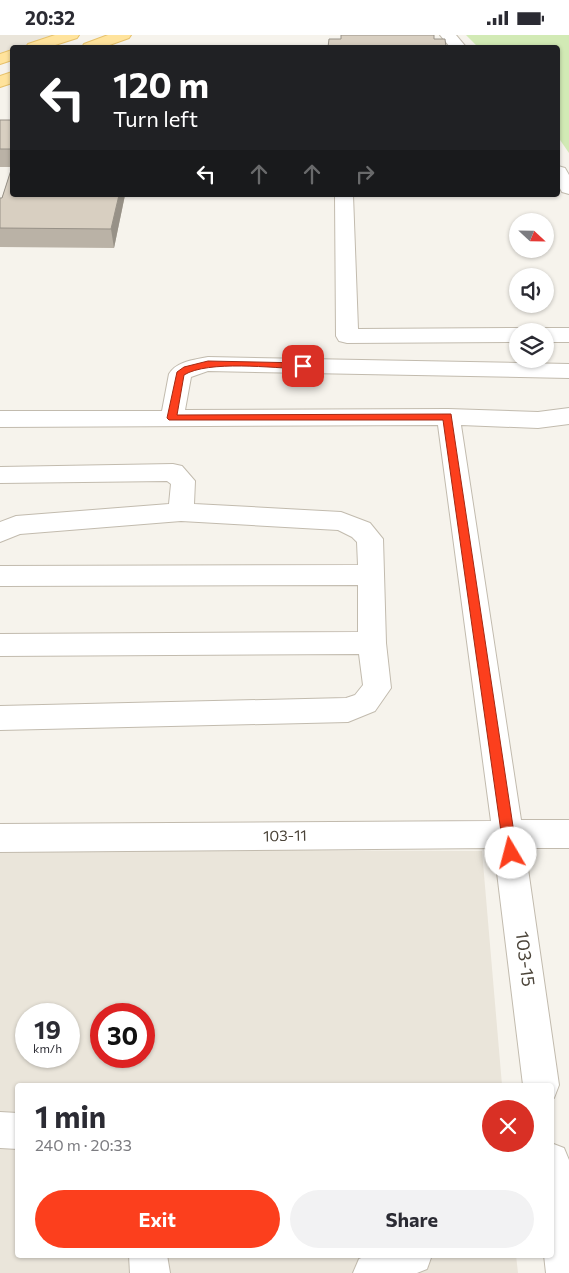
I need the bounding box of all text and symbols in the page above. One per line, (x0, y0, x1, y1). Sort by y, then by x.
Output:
text: 20:32 (25, 6, 75, 29)
text: 120 m (113, 62, 209, 105)
icon: left (30, 65, 95, 130)
text: Turn left (113, 105, 198, 132)
icon: left (192, 160, 220, 188)
icon: ahead (245, 160, 273, 188)
icon: ahead (298, 160, 326, 188)
icon: right (351, 160, 379, 188)
north arrow (509, 213, 554, 257)
map controls (509, 213, 554, 368)
button: sound (509, 268, 554, 313)
button: layers (509, 323, 554, 368)
pin (282, 345, 324, 387)
icon: arrive (289, 352, 317, 380)
street label: 103-11 (263, 826, 307, 844)
position arrow (484, 826, 536, 878)
street label: 103-15 (512, 930, 540, 988)
speed limit sign: 30 (90, 1003, 155, 1068)
text: 19 (34, 1014, 61, 1044)
text: km/h (33, 1041, 62, 1055)
text: 1 min (35, 1097, 106, 1134)
button: close (482, 1100, 534, 1152)
text: 240 m · 20:33 (35, 1135, 132, 1154)
button: Exit (35, 1190, 280, 1248)
button: Share (290, 1190, 534, 1248)

